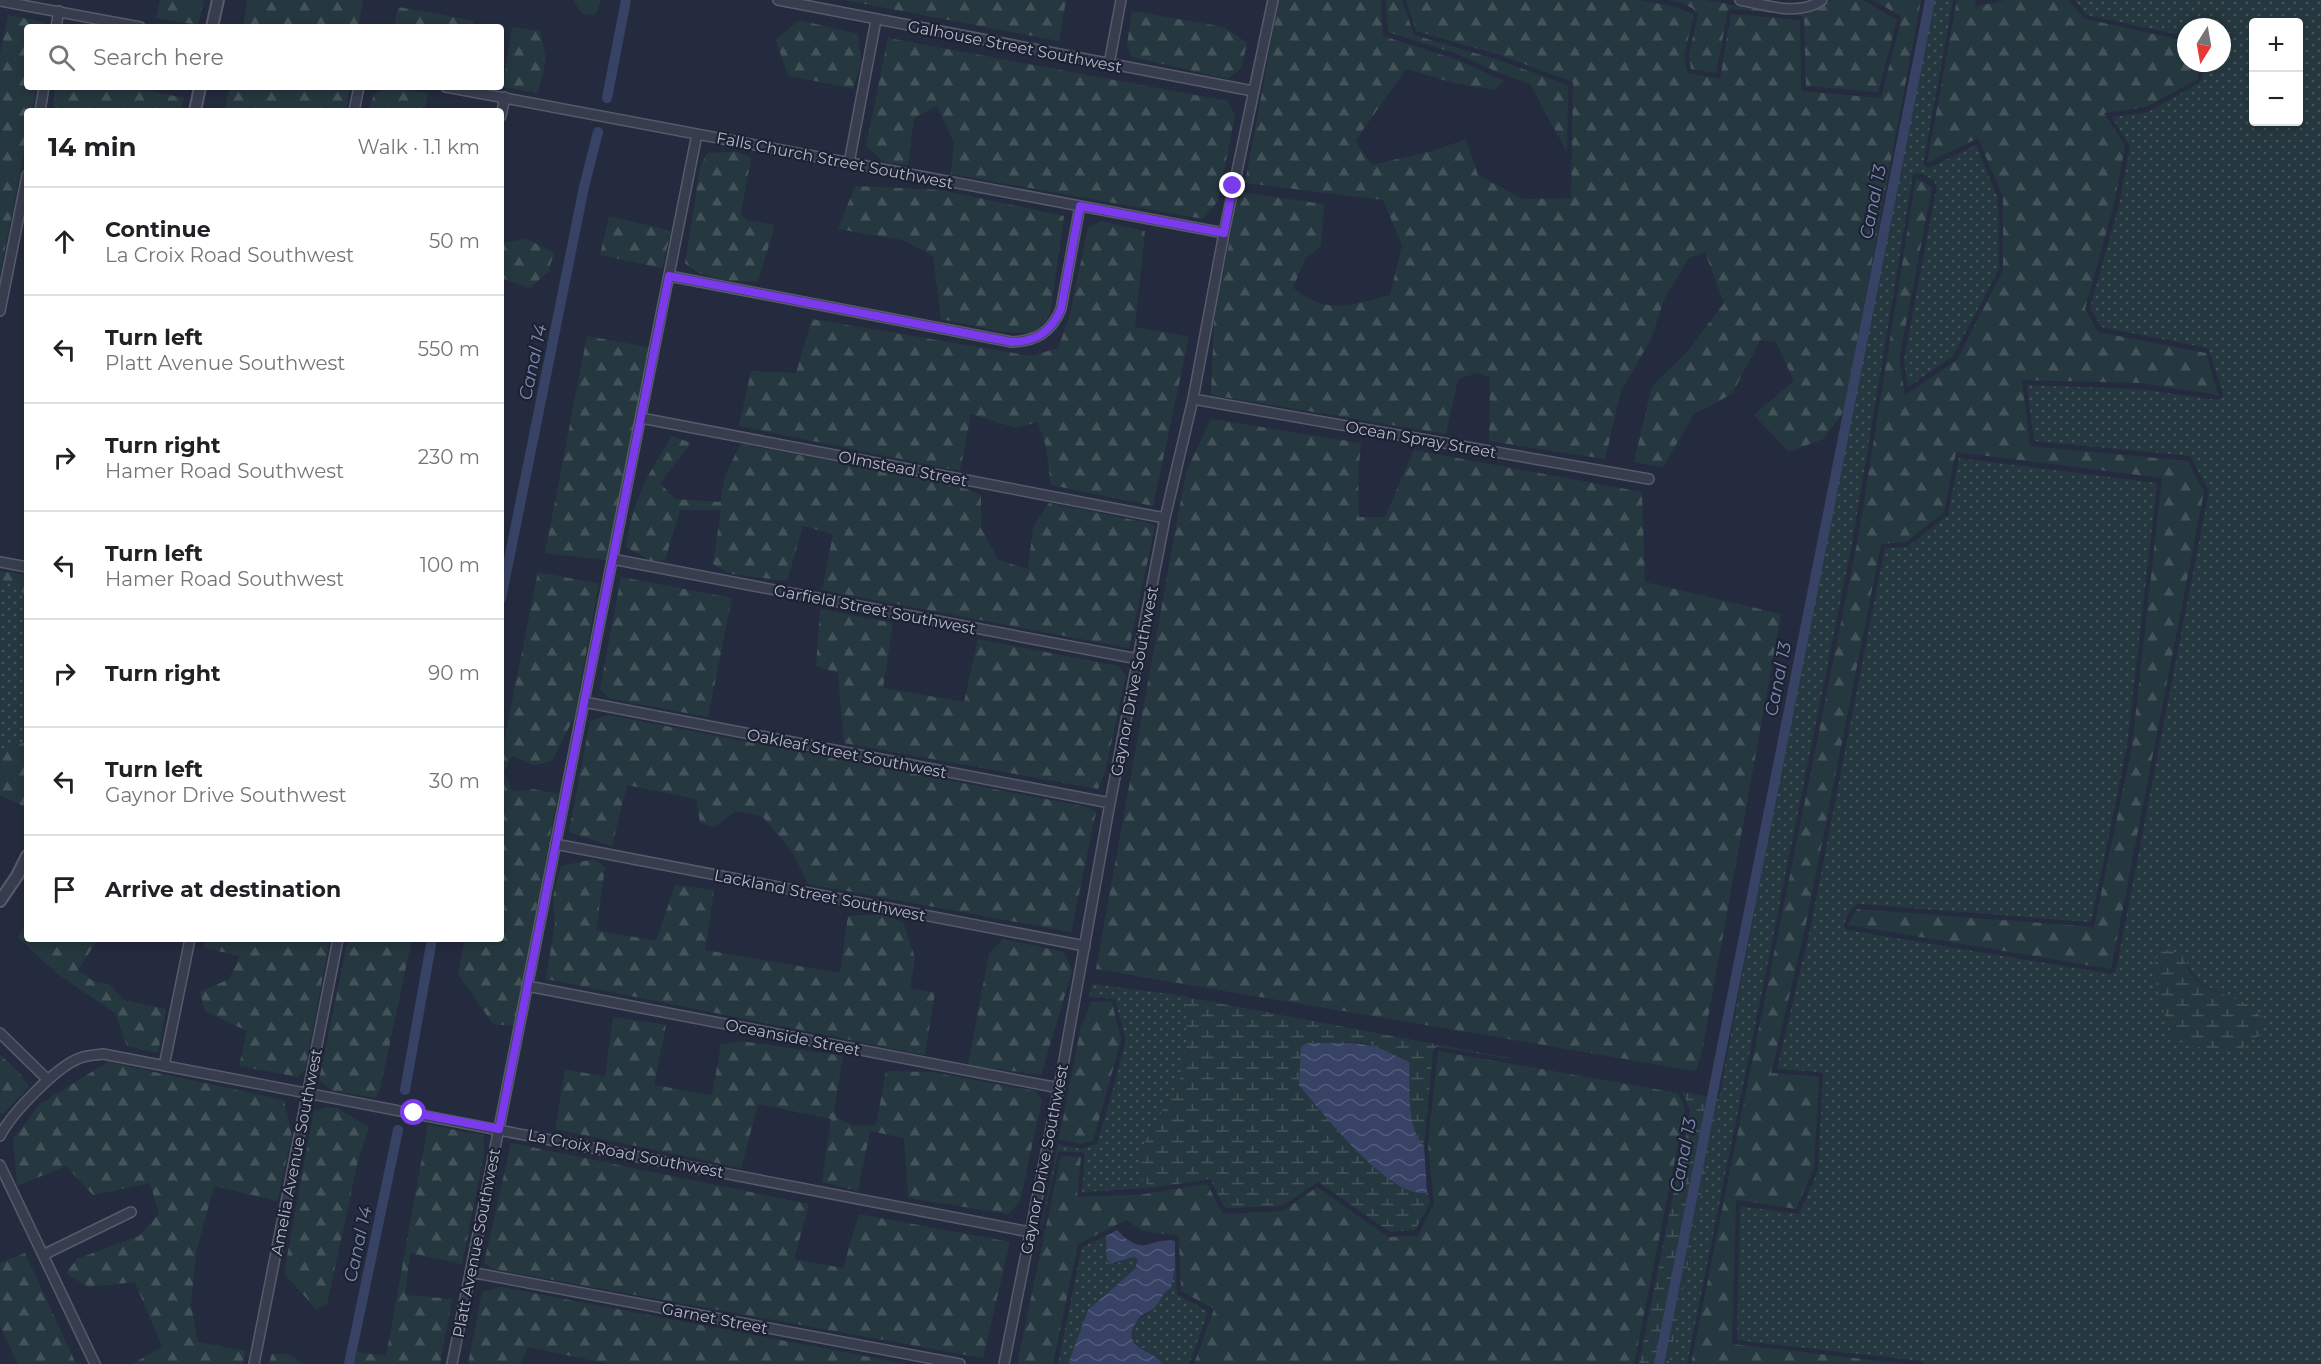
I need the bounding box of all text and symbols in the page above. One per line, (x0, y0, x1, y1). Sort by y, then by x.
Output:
street label: Galhouse Street Southwest (906, 16, 1124, 77)
north arrow (2177, 18, 2231, 72)
map controls (2249, 18, 2303, 126)
button: + (2249, 18, 2303, 72)
search box (24, 24, 504, 90)
icon: search (45, 41, 78, 74)
text: Search here (93, 44, 224, 71)
button: − (2249, 72, 2303, 126)
street label: Falls Church Street Southwest (715, 128, 955, 193)
text: 14 min (48, 131, 137, 163)
text: Walk · 1.1 km (358, 135, 480, 159)
water label: Canal 13 (1855, 162, 1891, 241)
route end (1219, 172, 1245, 198)
text: Continue (105, 216, 211, 243)
icon: ahead (48, 225, 81, 258)
text: 50 m (429, 229, 480, 253)
text: La Croix Road Southwest (105, 243, 354, 267)
water label: Canal 14 (514, 322, 552, 402)
text: Turn left (105, 324, 203, 351)
icon: left (48, 333, 81, 366)
text: 550 m (418, 337, 480, 361)
text: Platt Avenue Southwest (105, 351, 345, 375)
street label: Ocean Spray Street (1344, 417, 1498, 462)
text: Turn right (105, 432, 220, 459)
icon: right (48, 441, 81, 474)
text: 230 m (418, 445, 480, 469)
street label: Olmstead Street (837, 447, 969, 490)
text: Hamer Road Southwest (105, 459, 344, 483)
text: Turn left (105, 540, 203, 567)
icon: left (48, 549, 81, 582)
text: 100 m (420, 553, 480, 577)
text: Hamer Road Southwest (105, 567, 344, 591)
street label: Garfield Street Southwest (772, 581, 978, 639)
street label: Gaynor Drive Southwest (1107, 584, 1162, 778)
water label: Canal 13 (1760, 639, 1796, 718)
icon: right (48, 657, 81, 690)
text: Turn right (105, 660, 220, 687)
text: 90 m (428, 661, 480, 685)
street label: Oakleaf Street Southwest (745, 725, 949, 782)
text: Turn left (105, 756, 203, 783)
icon: left (48, 765, 81, 798)
text: 30 m (429, 769, 480, 793)
text: Gaynor Drive Southwest (105, 783, 347, 807)
street label: Lackland Street Southwest (713, 866, 928, 925)
icon: arrive (48, 873, 81, 906)
text: Arrive at destination (105, 876, 341, 903)
street label: Oceanside Street (724, 1015, 863, 1060)
street label: Amelia Avenue Southwest (267, 1046, 326, 1257)
street label: Gaynor Drive Southwest (1017, 1062, 1072, 1256)
route start (400, 1099, 426, 1125)
water label: Canal 13 (1665, 1115, 1701, 1194)
street label: La Croix Road Southwest (526, 1125, 726, 1182)
street label: Platt Avenue Southwest (449, 1146, 504, 1339)
water label: Canal 14 (339, 1204, 377, 1284)
street label: Garnet Street (660, 1299, 770, 1338)

